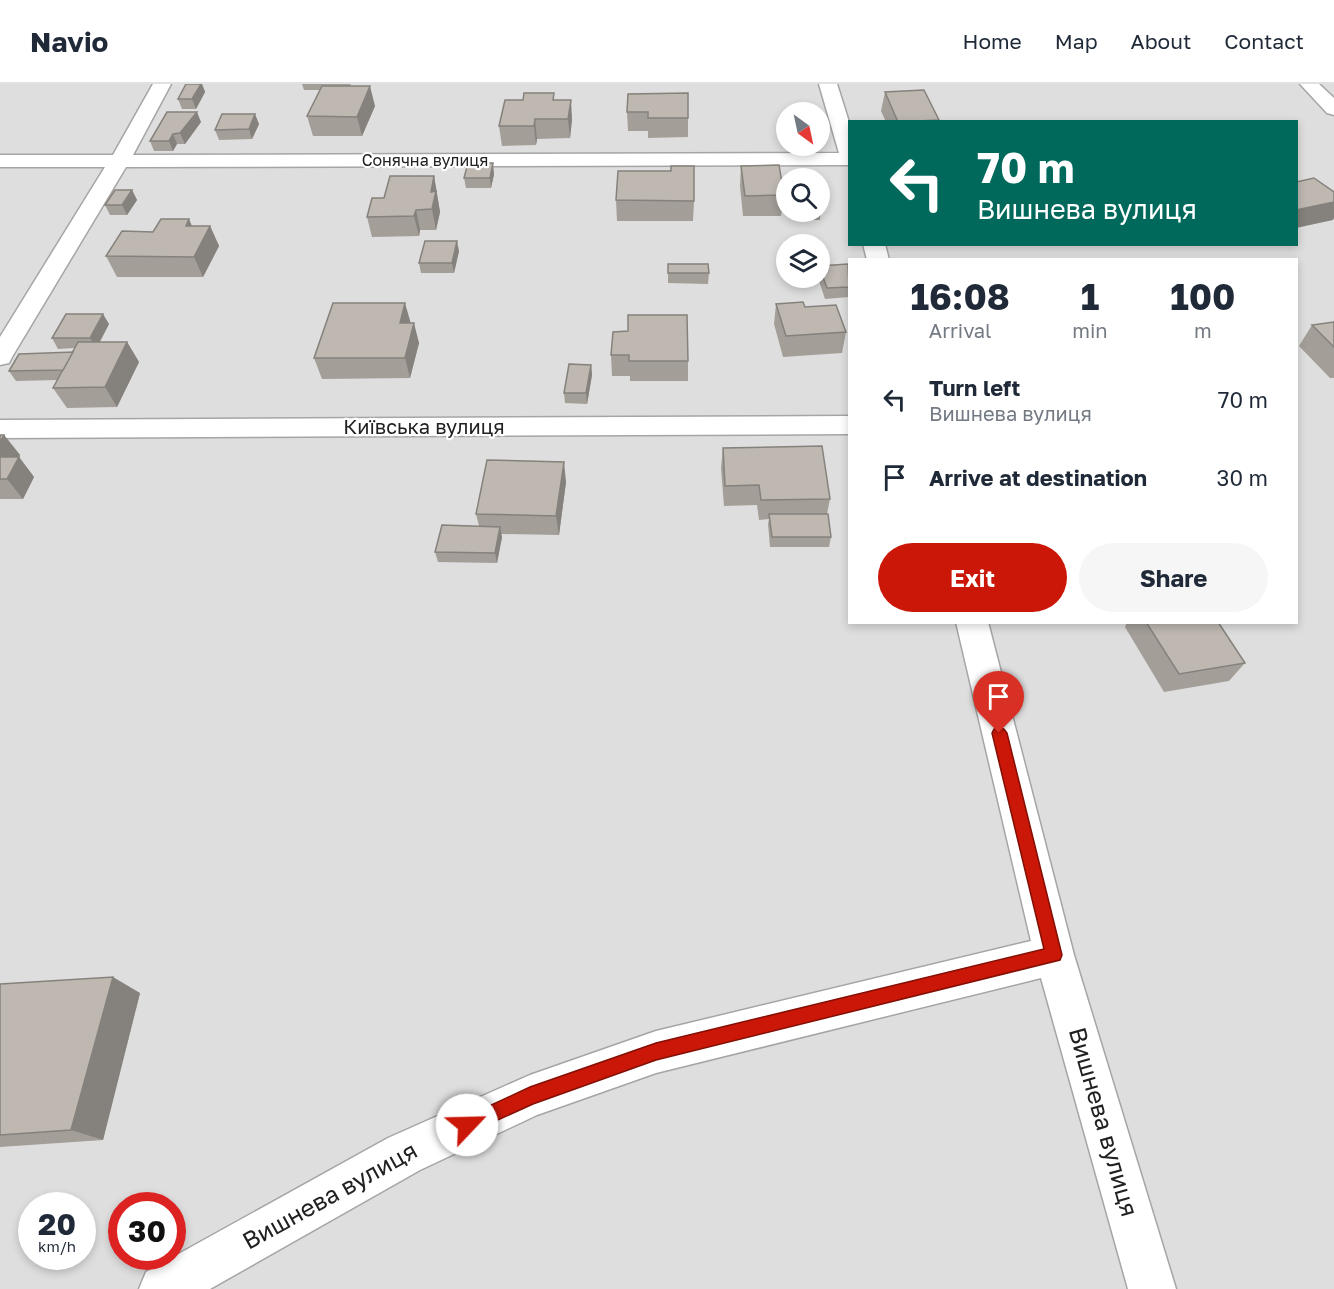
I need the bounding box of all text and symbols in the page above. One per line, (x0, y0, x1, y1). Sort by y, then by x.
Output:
text: Navio (30, 25, 108, 58)
text: Home (962, 28, 1022, 54)
text: Map (1055, 28, 1098, 54)
text: About (1131, 28, 1191, 54)
text: Contact (1224, 28, 1304, 54)
north arrow (776, 102, 830, 156)
map controls (776, 102, 830, 288)
text: 70 m (977, 142, 1074, 192)
icon: left (878, 144, 956, 222)
street label: Сонячна вулиця (362, 150, 488, 170)
button: search (776, 168, 830, 222)
text: Вишнева вулиця (977, 193, 1197, 225)
button: layers (776, 234, 830, 288)
text: 16:08 (910, 275, 1010, 318)
text: 1 (1081, 275, 1099, 318)
text: 100 (1170, 275, 1236, 318)
text: Arrival (929, 318, 991, 342)
text: min (1072, 318, 1108, 342)
text: m (1194, 318, 1212, 342)
text: Turn left (929, 374, 1020, 401)
icon: left (878, 383, 911, 416)
text: 70 m (1218, 386, 1268, 413)
text: Вишнева вулиця (929, 401, 1092, 425)
street label: Київська вулиця (343, 414, 505, 438)
icon: arrive (878, 461, 911, 494)
text: Arrive at destination (929, 464, 1147, 491)
text: 30 m (1217, 464, 1268, 491)
button: Exit (878, 543, 1067, 612)
button: Share (1079, 543, 1268, 612)
pin (973, 671, 1024, 733)
icon: arrive (982, 680, 1015, 713)
street label: Вишнева вулиця (1064, 1024, 1145, 1219)
position arrow (435, 1093, 499, 1157)
street label: Вишнева вулиця (237, 1135, 422, 1255)
speed limit sign: 30 (108, 1192, 186, 1270)
text: 20 (38, 1206, 76, 1242)
text: km/h (38, 1237, 76, 1255)

